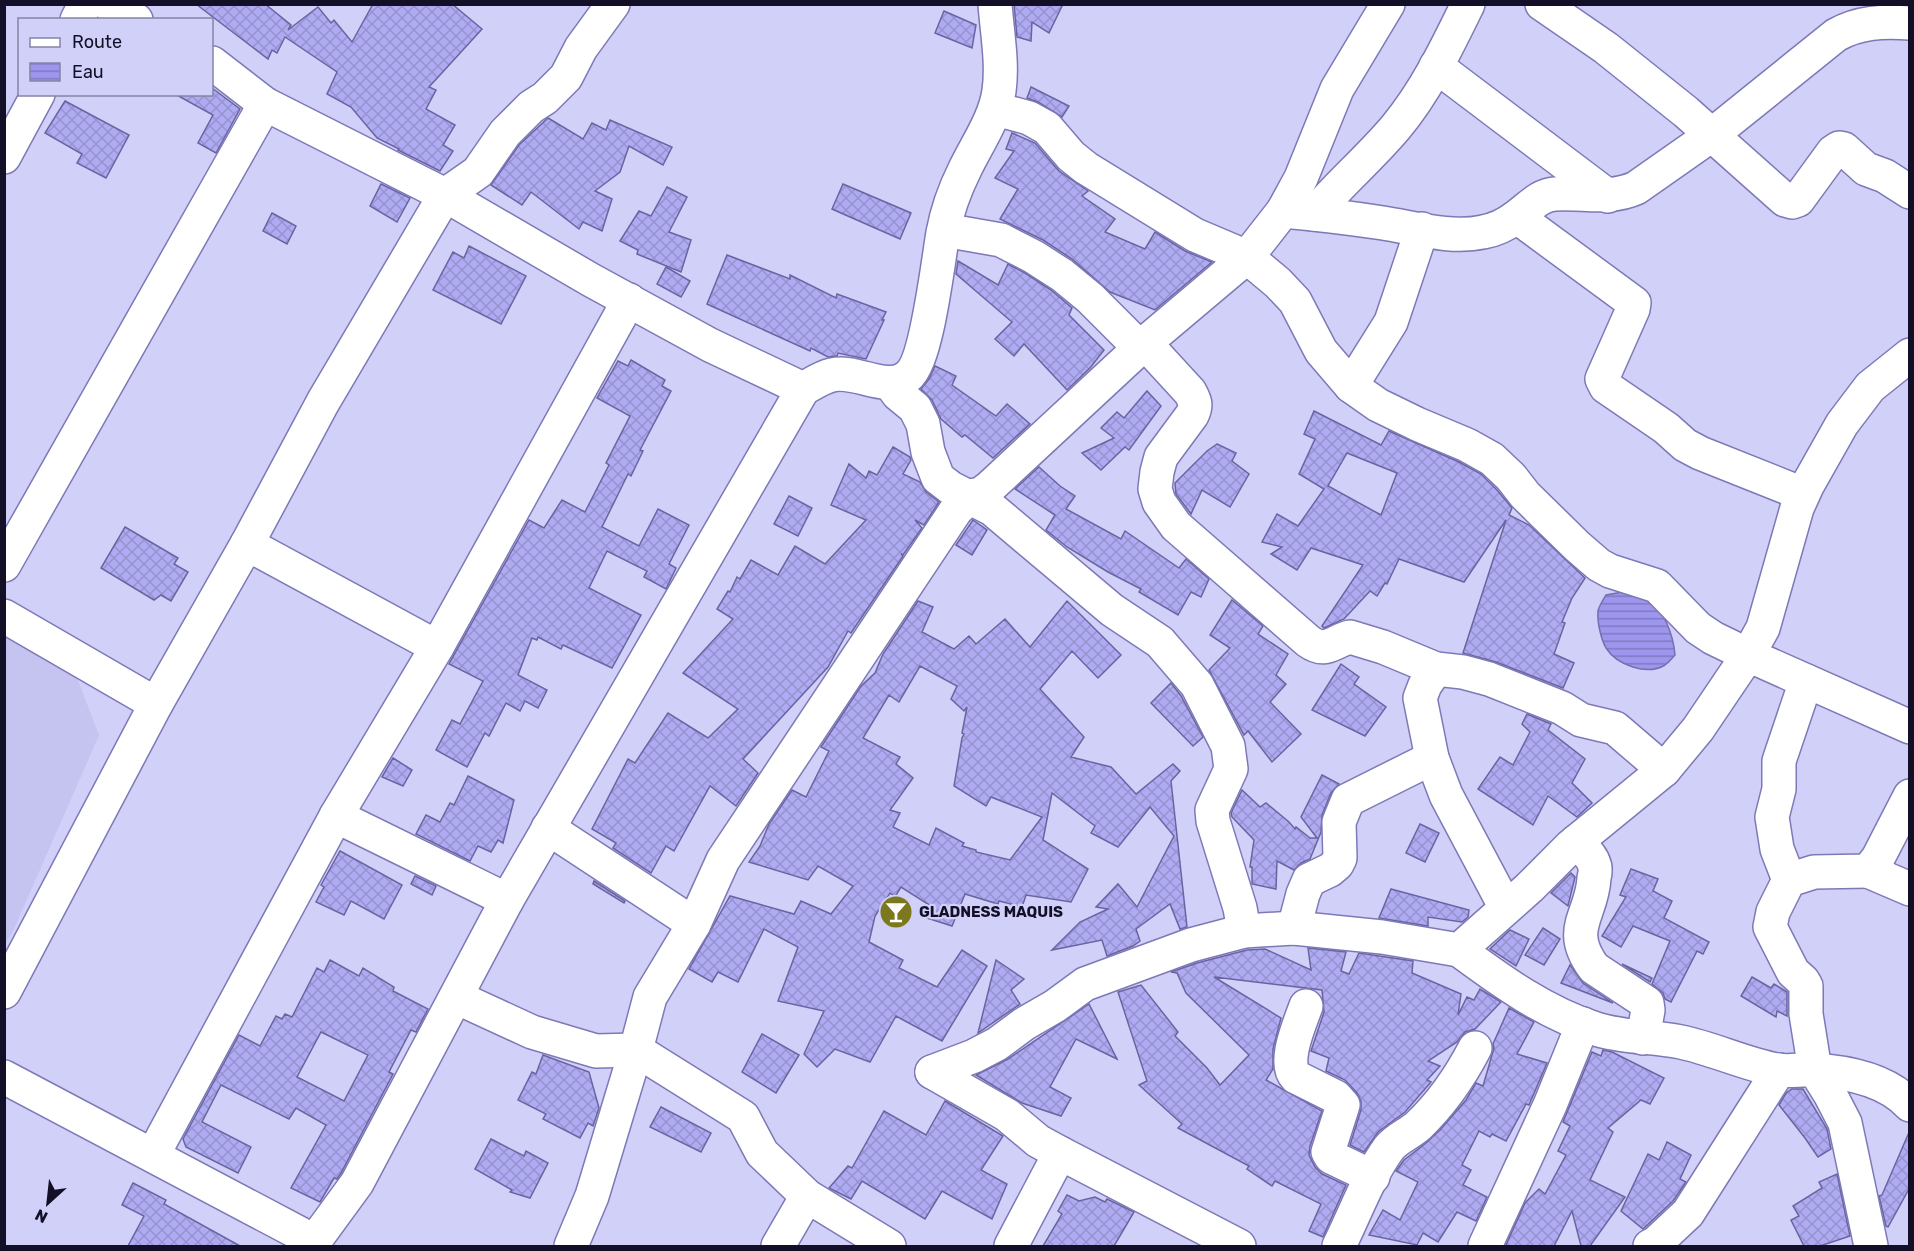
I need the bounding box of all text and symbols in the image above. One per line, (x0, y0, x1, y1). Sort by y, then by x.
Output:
legend (18, 18, 213, 96)
text: Route (72, 31, 122, 53)
text: Eau (72, 61, 104, 83)
bar icon: GLADNESS MAQUIS (878, 894, 914, 930)
place label: GLADNESS MAQUIS (919, 903, 1063, 921)
north arrow (18, 1173, 78, 1233)
text: N (32, 1205, 51, 1227)

